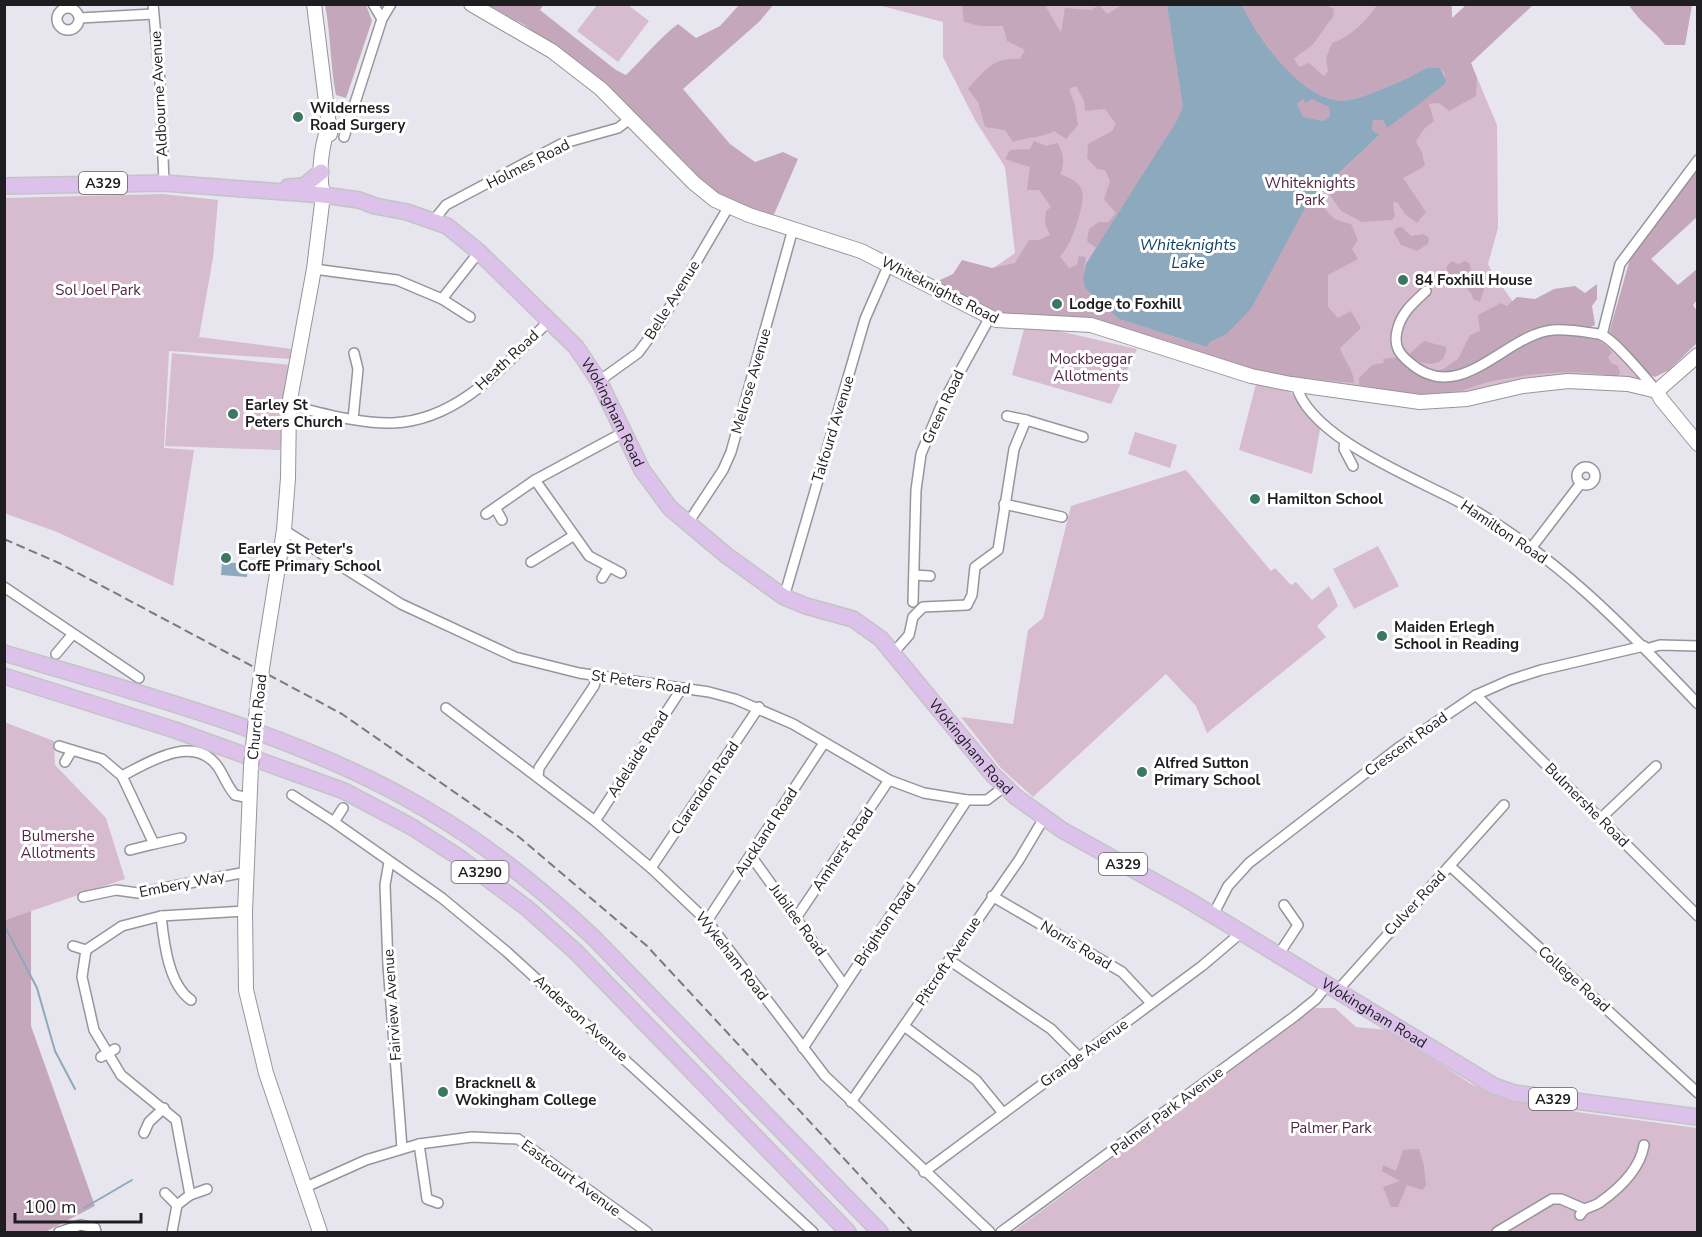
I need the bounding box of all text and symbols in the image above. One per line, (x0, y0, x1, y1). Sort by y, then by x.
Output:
street label: Aldbourne Avenue (146, 30, 172, 158)
place label: Wilderness Road Surgery (310, 98, 405, 135)
marker: Wilderness Road Surgery (291, 110, 305, 124)
street label: Holmes Road (483, 134, 573, 194)
road number: A329 (79, 172, 127, 194)
park label: Whiteknights Park (1265, 173, 1355, 210)
water label: Whiteknights Lake (1139, 234, 1237, 274)
street label: Whiteknights Road (878, 252, 1002, 328)
street label: Belle Avenue (640, 257, 704, 343)
place label: 84 Foxhill House (1415, 270, 1532, 290)
marker: 84 Foxhill House (1396, 273, 1410, 287)
park label: Sol Joel Park (55, 280, 141, 300)
place label: Lodge to Foxhill (1069, 294, 1182, 314)
marker: Lodge to Foxhill (1050, 297, 1064, 311)
street label: Heath Road (471, 325, 543, 395)
street label: Melrose Avenue (726, 326, 776, 436)
park label: Mockbeggar Allotments (1049, 349, 1133, 386)
street label: Wokingham Road (576, 354, 649, 470)
street label: Green Road (917, 367, 969, 447)
street label: Talfourd Avenue (807, 373, 859, 485)
place label: Earley St Peters Church (245, 395, 343, 432)
marker: Earley St Peters Church (226, 407, 240, 421)
place label: Hamilton School (1267, 489, 1383, 509)
marker: Hamilton School (1248, 492, 1262, 506)
street label: Hamilton Road (1457, 496, 1551, 568)
place label: Earley St Peter's CofE Primary School (238, 539, 381, 576)
marker: Earley St Peter's CofE Primary School (219, 551, 233, 565)
place label: Maiden Erlegh School in Reading (1394, 617, 1519, 654)
marker: Maiden Erlegh School in Reading (1375, 629, 1389, 643)
street label: St Peters Road (590, 665, 692, 699)
street label: Church Road (243, 673, 271, 761)
street label: Wokingham Road (924, 695, 1018, 799)
street label: Adelaide Road (603, 707, 673, 801)
street label: Crescent Road (1361, 707, 1451, 781)
street label: Clarendon Road (666, 737, 744, 839)
place label: Alfred Sutton Primary School (1154, 753, 1261, 790)
street label: Bulmershe Road (1540, 758, 1634, 852)
marker: Alfred Sutton Primary School (1135, 765, 1149, 779)
street label: Auckland Road (730, 784, 802, 880)
street label: Amherst Road (808, 803, 878, 895)
park label: Bulmershe Allotments (20, 826, 96, 863)
road number: A329 (1099, 853, 1147, 875)
road number: A3290 (452, 861, 508, 883)
street label: Embery Way (137, 866, 227, 902)
street label: Culver Road (1380, 866, 1450, 940)
street label: Brighton Road (850, 878, 920, 970)
street label: Jubilee Road (764, 879, 831, 960)
street label: Wykeham Road (691, 908, 773, 1004)
street label: Pitcroft Avenue (911, 913, 985, 1009)
street label: Norris Road (1037, 916, 1115, 974)
street label: College Road (1534, 941, 1614, 1017)
street label: Fairview Avenue (378, 949, 406, 1061)
street label: Anderson Avenue (530, 970, 632, 1066)
street label: Wokingham Road (1317, 973, 1431, 1053)
street label: Grange Avenue (1036, 1014, 1132, 1092)
street label: Palmer Park Avenue (1106, 1062, 1228, 1160)
place label: Bracknell & Wokingham College (455, 1073, 596, 1110)
marker: Bracknell & Wokingham College (436, 1085, 450, 1099)
road number: A329 (1529, 1088, 1577, 1110)
park label: Palmer Park (1290, 1118, 1372, 1138)
street label: Eastcourt Avenue (517, 1135, 625, 1221)
scale bar (15, 1186, 141, 1224)
text: 100 m (24, 1195, 76, 1219)

